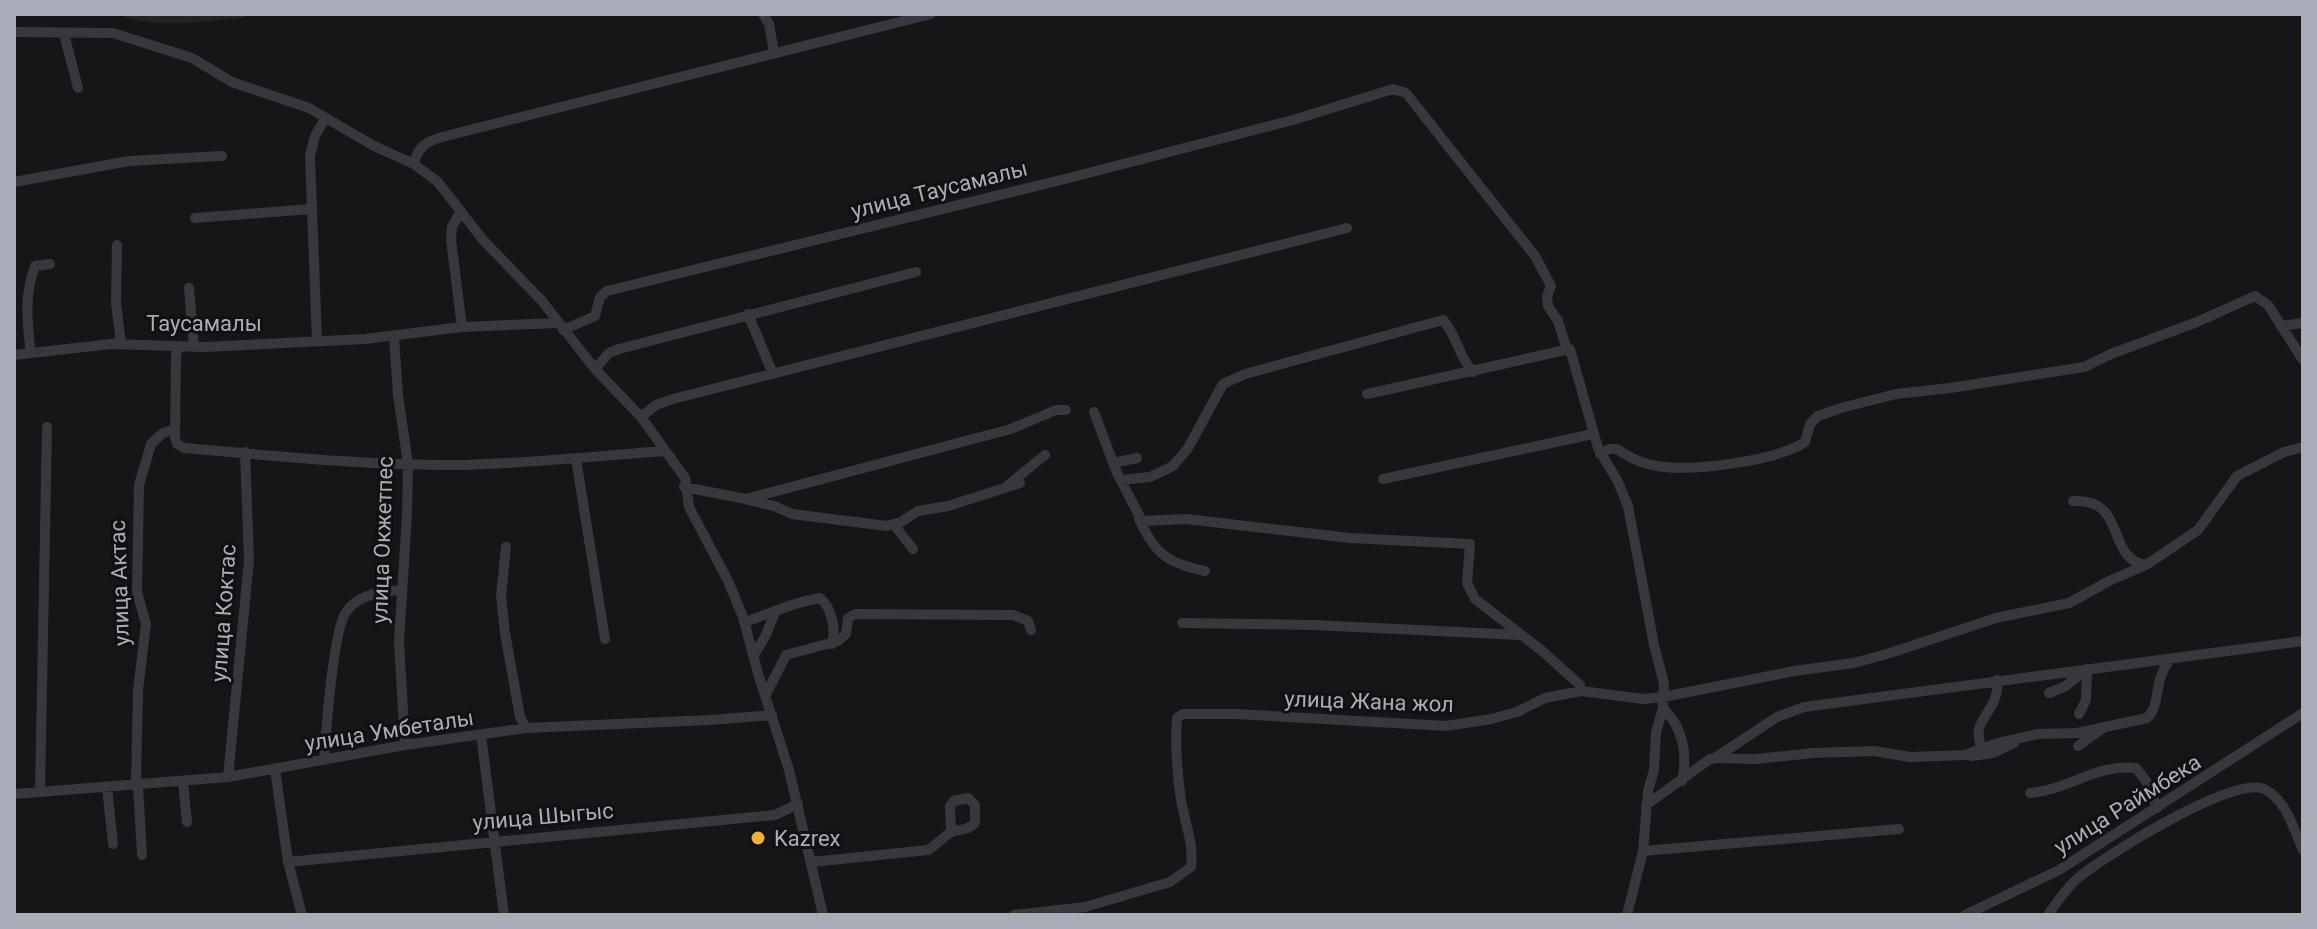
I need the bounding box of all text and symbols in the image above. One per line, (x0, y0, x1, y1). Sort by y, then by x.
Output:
street label: улица Таусамалы (848, 155, 1030, 224)
street label: Таусамалы (146, 311, 262, 336)
street label: улица Окжетпес (367, 456, 398, 624)
street label: улица Актас (105, 520, 134, 646)
street label: улица Коктас (206, 543, 241, 683)
street label: улица Жана жол (1284, 686, 1454, 717)
street label: улица Умбеталы (303, 705, 475, 756)
street label: улица Раймбека (2049, 749, 2205, 860)
street label: улица Шыгыс (471, 798, 615, 835)
place label: Kazrex (774, 826, 841, 851)
marker: Kazrex (749, 829, 767, 847)

